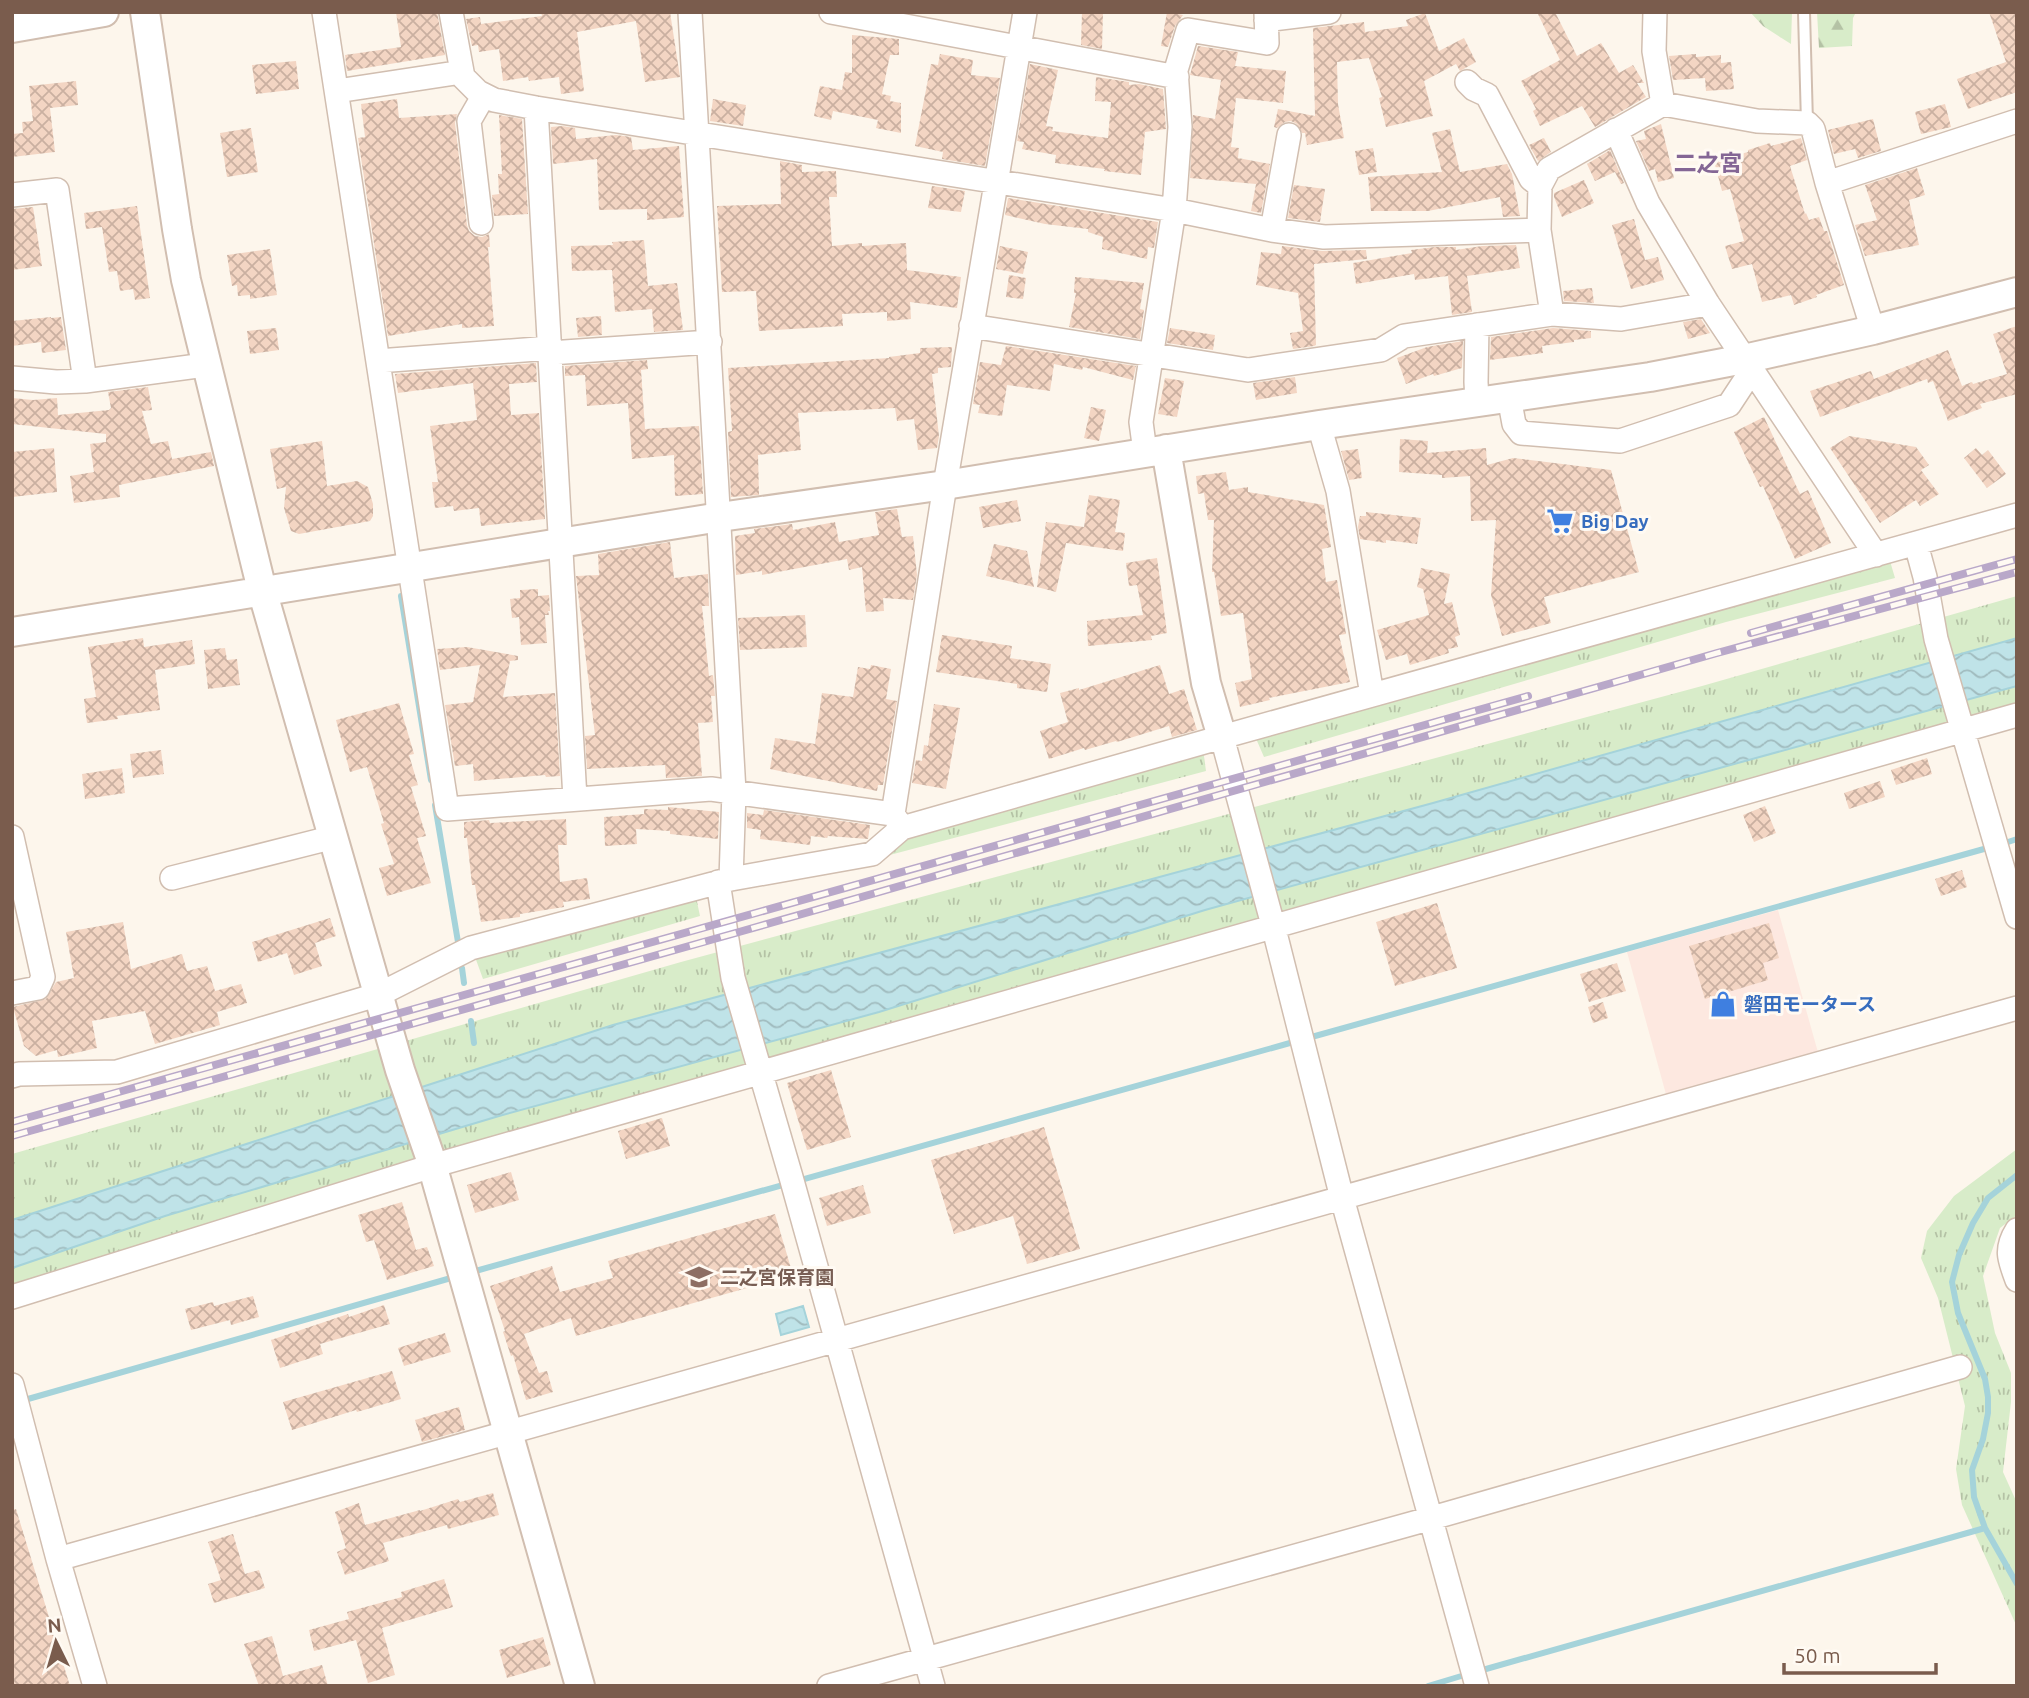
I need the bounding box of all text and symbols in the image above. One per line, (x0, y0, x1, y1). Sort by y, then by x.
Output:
district label: 二之宮 (1674, 150, 1743, 175)
supermarket icon: Big Day (1545, 506, 1575, 536)
place label: Big Day (1581, 510, 1649, 532)
shop icon: 磐田モータース (1708, 989, 1738, 1019)
place label: 磐田モータース (1744, 993, 1876, 1015)
school or university icon: 二之宮保育園 (684, 1262, 714, 1292)
place label: 二之宮保育園 (720, 1266, 834, 1288)
north arrow (21, 1607, 91, 1677)
text: N (46, 1613, 63, 1637)
scale bar (1784, 1632, 1936, 1676)
text: 50 m (1794, 1643, 1841, 1667)

